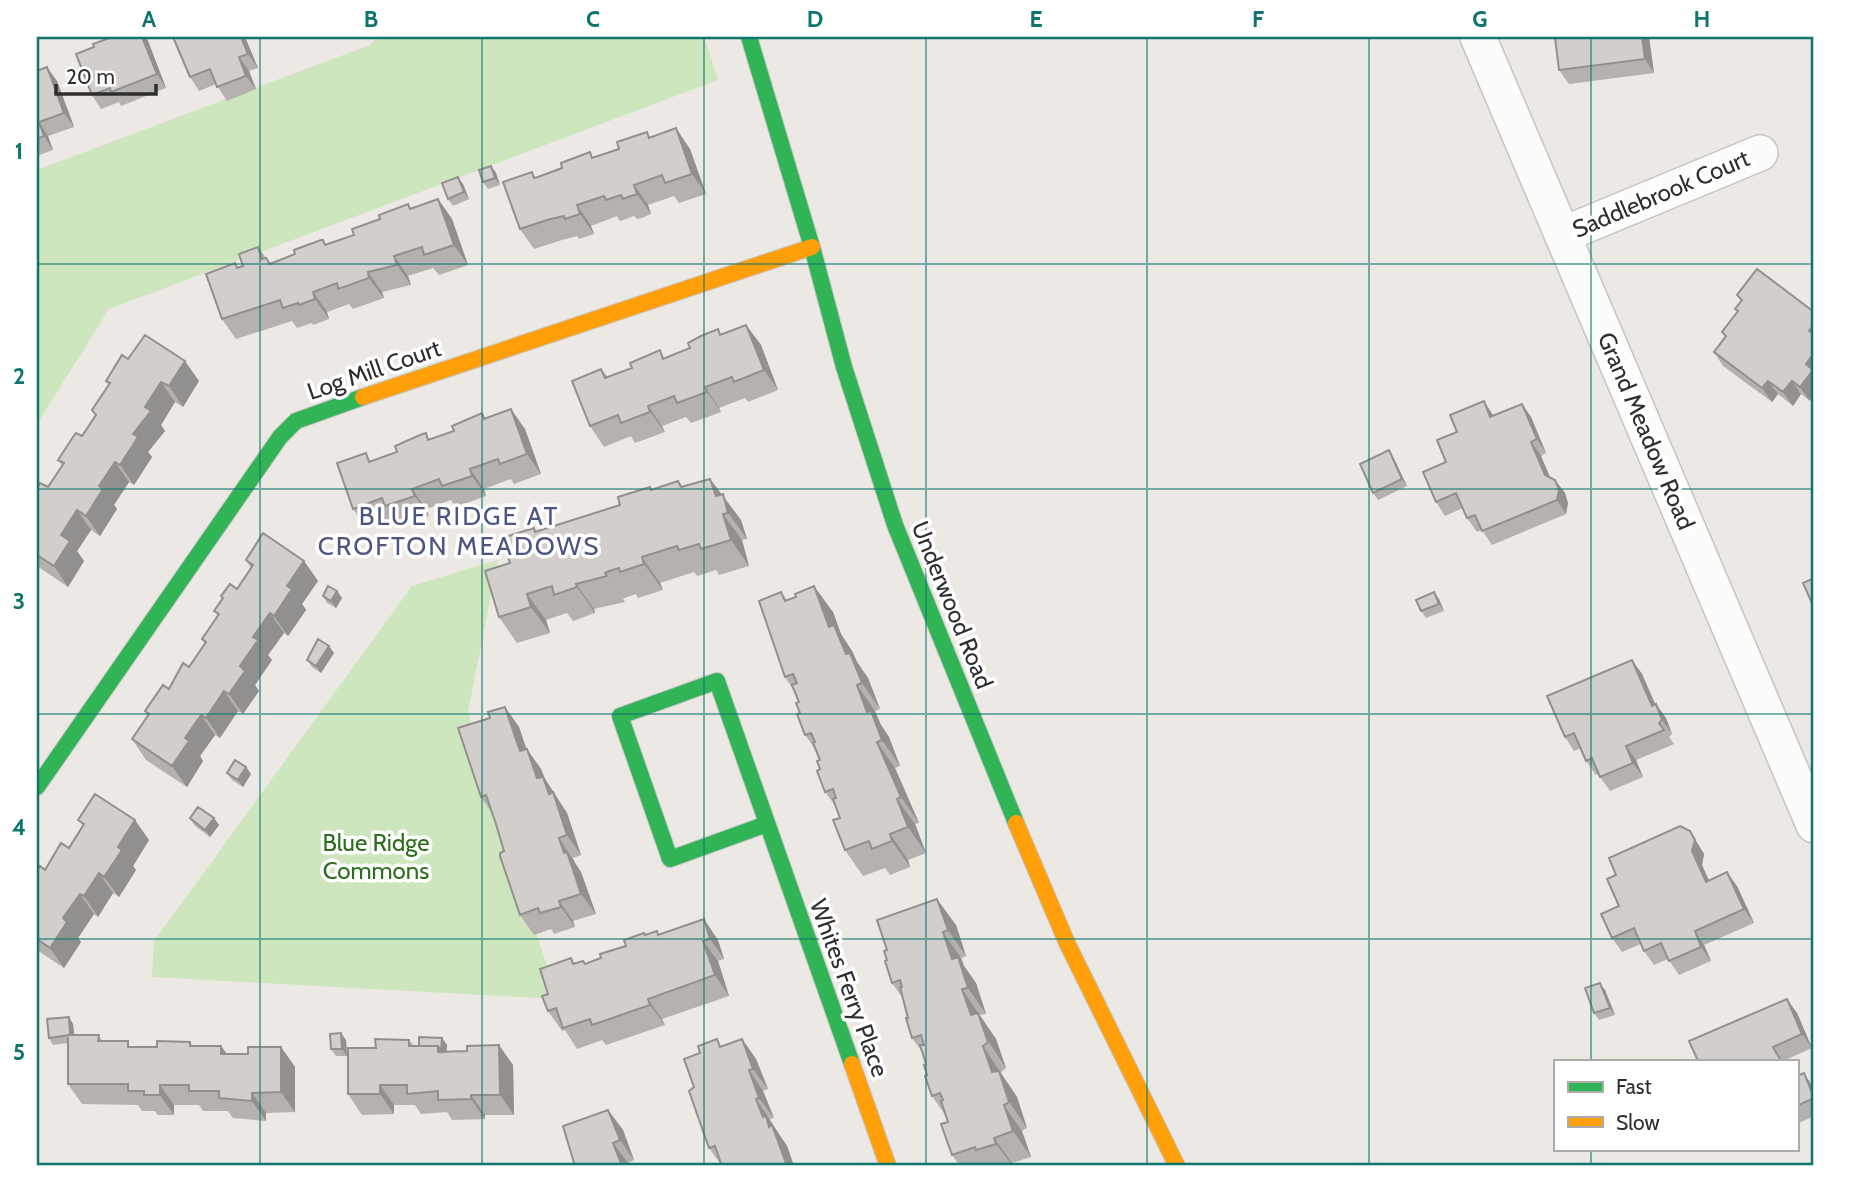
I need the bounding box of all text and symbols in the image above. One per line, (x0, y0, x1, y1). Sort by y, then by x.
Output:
text: A (142, 5, 157, 33)
text: B (364, 5, 378, 33)
text: C (586, 5, 600, 33)
text: D (807, 5, 823, 33)
text: E (1029, 5, 1043, 33)
text: F (1252, 5, 1264, 33)
text: G (1472, 5, 1488, 33)
text: H (1694, 5, 1710, 33)
scale bar (56, 52, 156, 96)
text: 20 m (66, 64, 115, 89)
text: 1 (15, 137, 23, 165)
street label: Saddlebrook Court (1568, 143, 1753, 244)
street label: Grand Meadow Road (1592, 328, 1701, 534)
street label: Log Mill Court (303, 333, 444, 406)
text: 2 (13, 362, 25, 390)
district label: BLUE RIDGE AT CROFTON MEADOWS (318, 500, 600, 562)
street label: Underwood Road (906, 517, 999, 693)
text: 3 (13, 587, 25, 615)
text: 4 (12, 813, 26, 841)
park label: Blue Ridge Commons (322, 828, 430, 885)
street label: Whites Ferry Place (804, 895, 895, 1081)
text: 5 (13, 1038, 25, 1066)
legend (1554, 1060, 1798, 1150)
text: Fast (1616, 1074, 1652, 1099)
text: Slow (1616, 1110, 1660, 1135)

